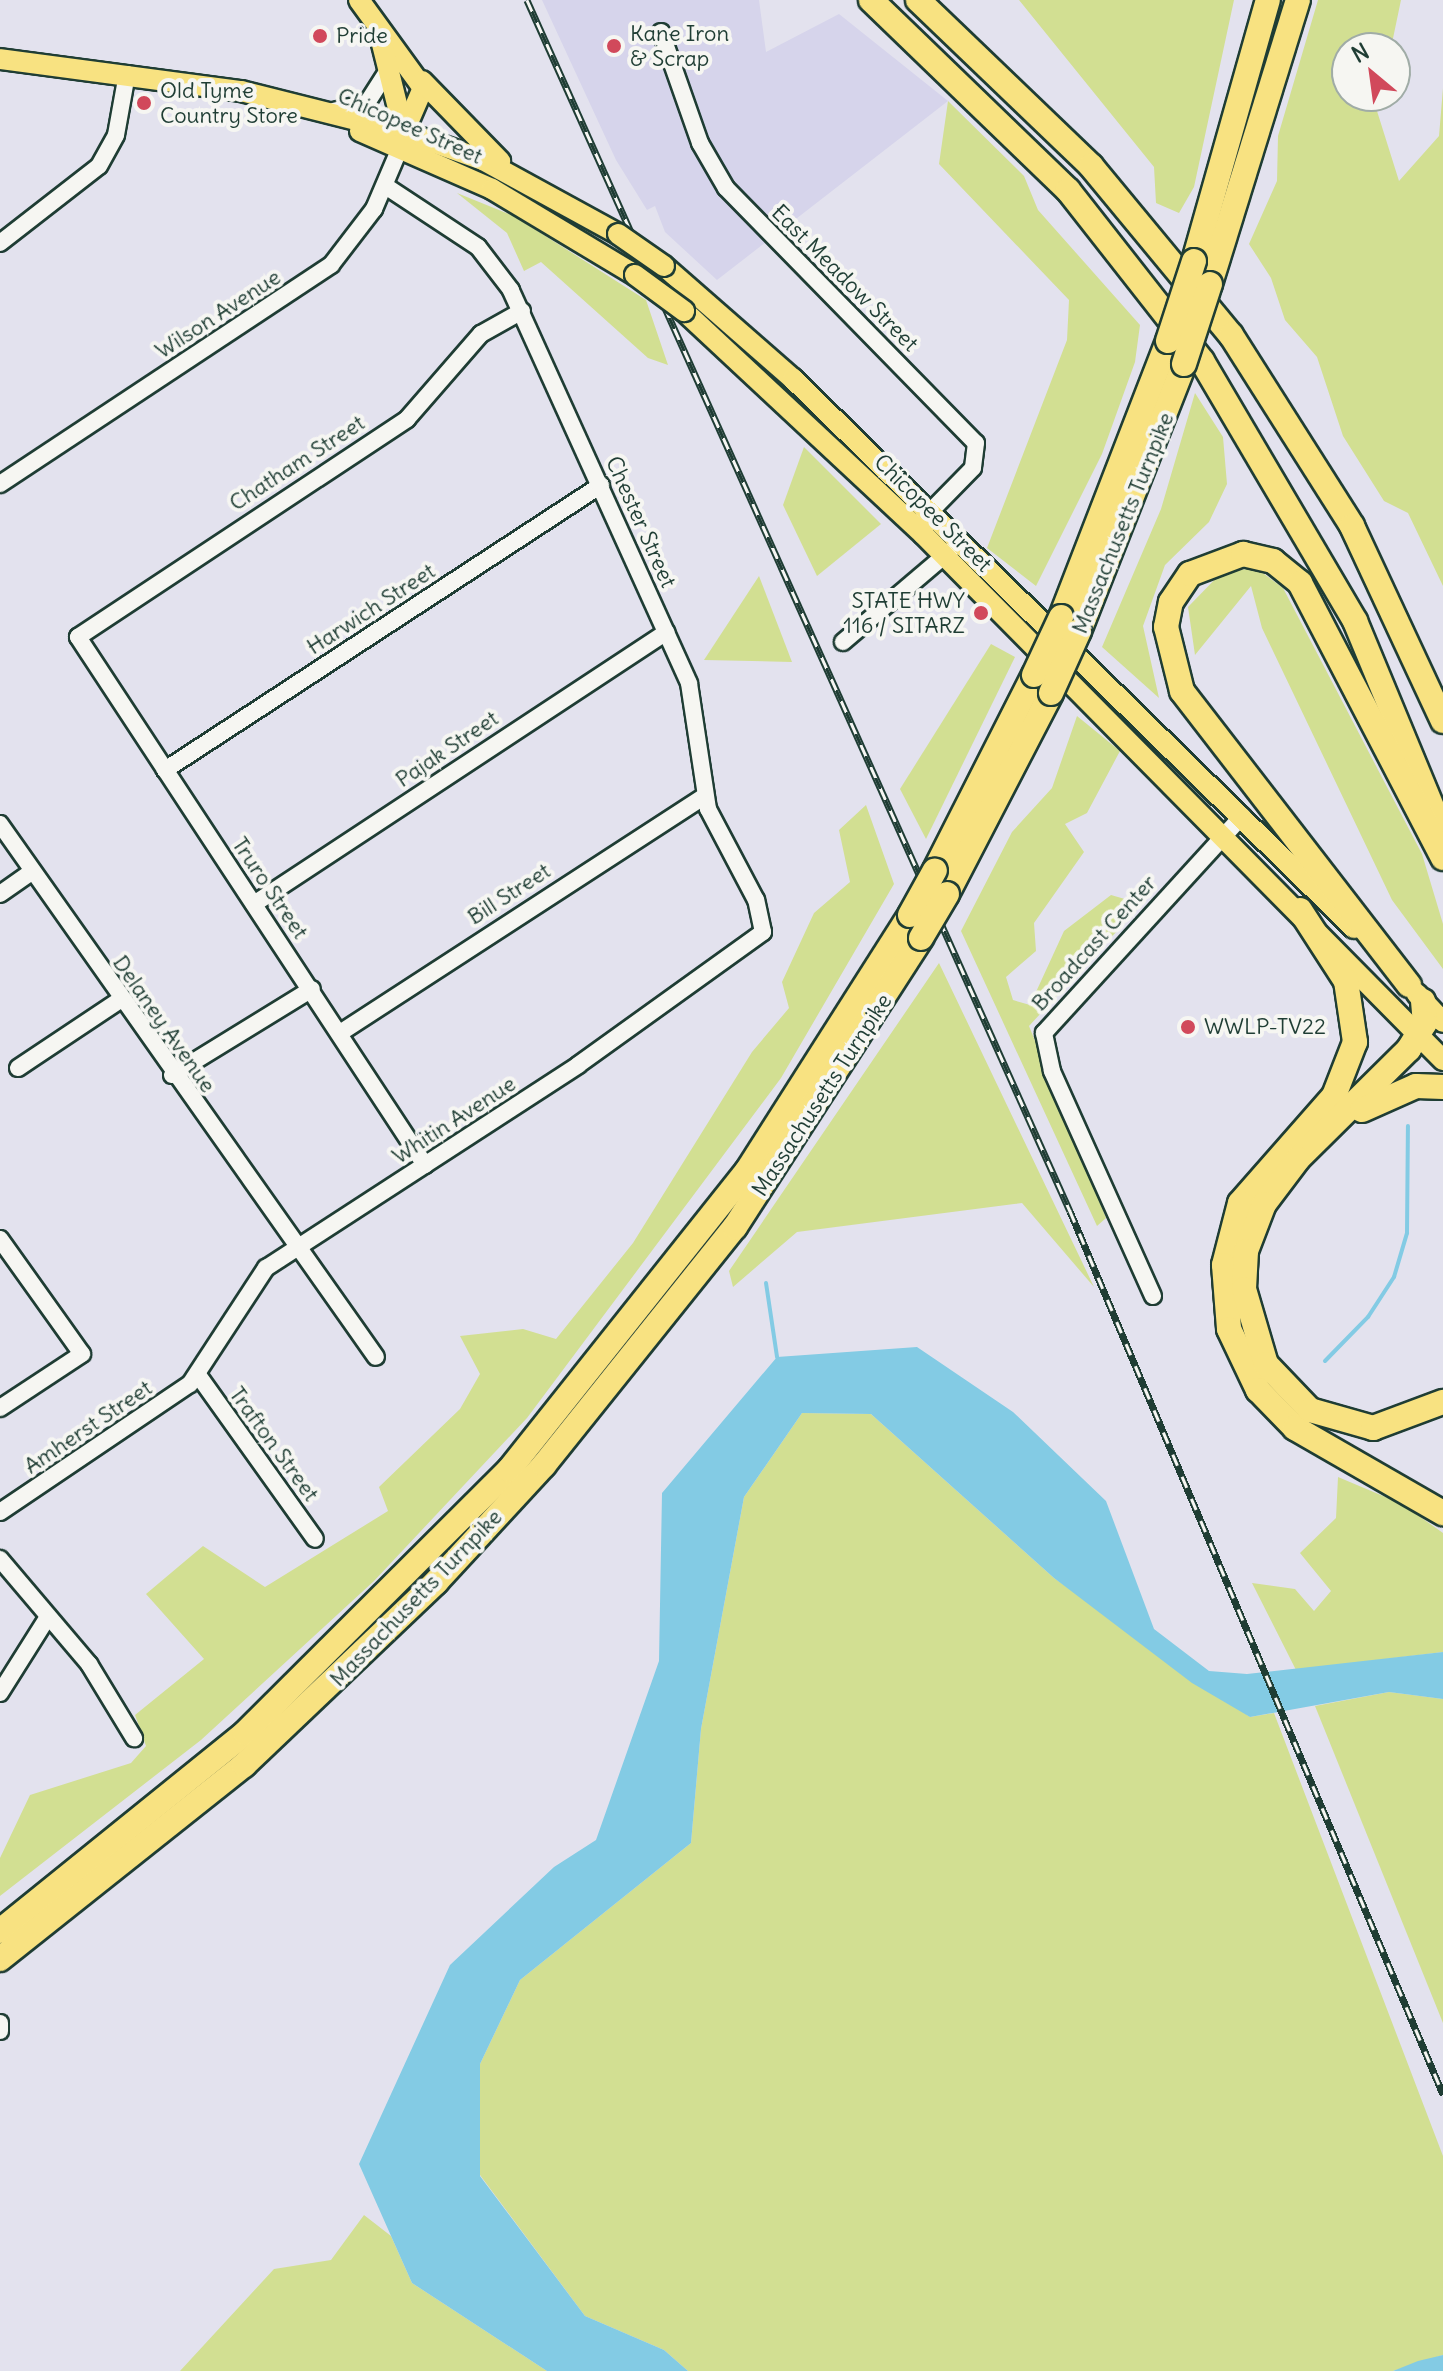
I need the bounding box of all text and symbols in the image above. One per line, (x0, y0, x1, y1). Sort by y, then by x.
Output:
place label: Kane Iron & Scrap (630, 20, 729, 72)
place label: Pride (336, 23, 388, 49)
marker: Pride (311, 27, 329, 45)
north arrow (1331, 32, 1411, 112)
marker: Kane Iron & Scrap (605, 37, 623, 55)
text: N (1347, 37, 1374, 69)
place label: Old Tyme Country Store (160, 77, 298, 128)
street label: Chicopee Street (334, 82, 486, 170)
marker: Old Tyme Country Store (135, 94, 153, 112)
street label: East Meadow Street (766, 199, 924, 357)
street label: Wilson Avenue (150, 264, 286, 364)
street label: Massachusetts Turnpike (1067, 409, 1179, 637)
street label: Chatham Street (225, 410, 369, 516)
street label: Chicopee Street (869, 449, 997, 577)
street label: Chester Street (600, 452, 682, 592)
street label: Harwich Street (302, 558, 440, 660)
place label: STATE HWY 116 / SITARZ (843, 587, 965, 638)
marker: STATE HWY 116 / SITARZ (972, 604, 990, 622)
street label: Pajak Street (391, 705, 503, 793)
street label: Truro Street (226, 832, 314, 944)
street label: Bill Street (463, 858, 555, 930)
street label: Broadcast Center (1026, 870, 1162, 1016)
street label: Delaney Avenue (107, 950, 221, 1098)
street label: Massachusetts Turnpike (747, 989, 897, 1201)
place label: WWLP-TV22 (1204, 1014, 1326, 1040)
marker: WWLP-TV22 (1179, 1018, 1197, 1036)
street label: Whitin Avenue (387, 1070, 521, 1170)
street label: Amherst Street (19, 1375, 157, 1479)
street label: Trafton Street (224, 1382, 324, 1506)
street label: Massachusetts Turnpike (324, 1504, 508, 1692)

